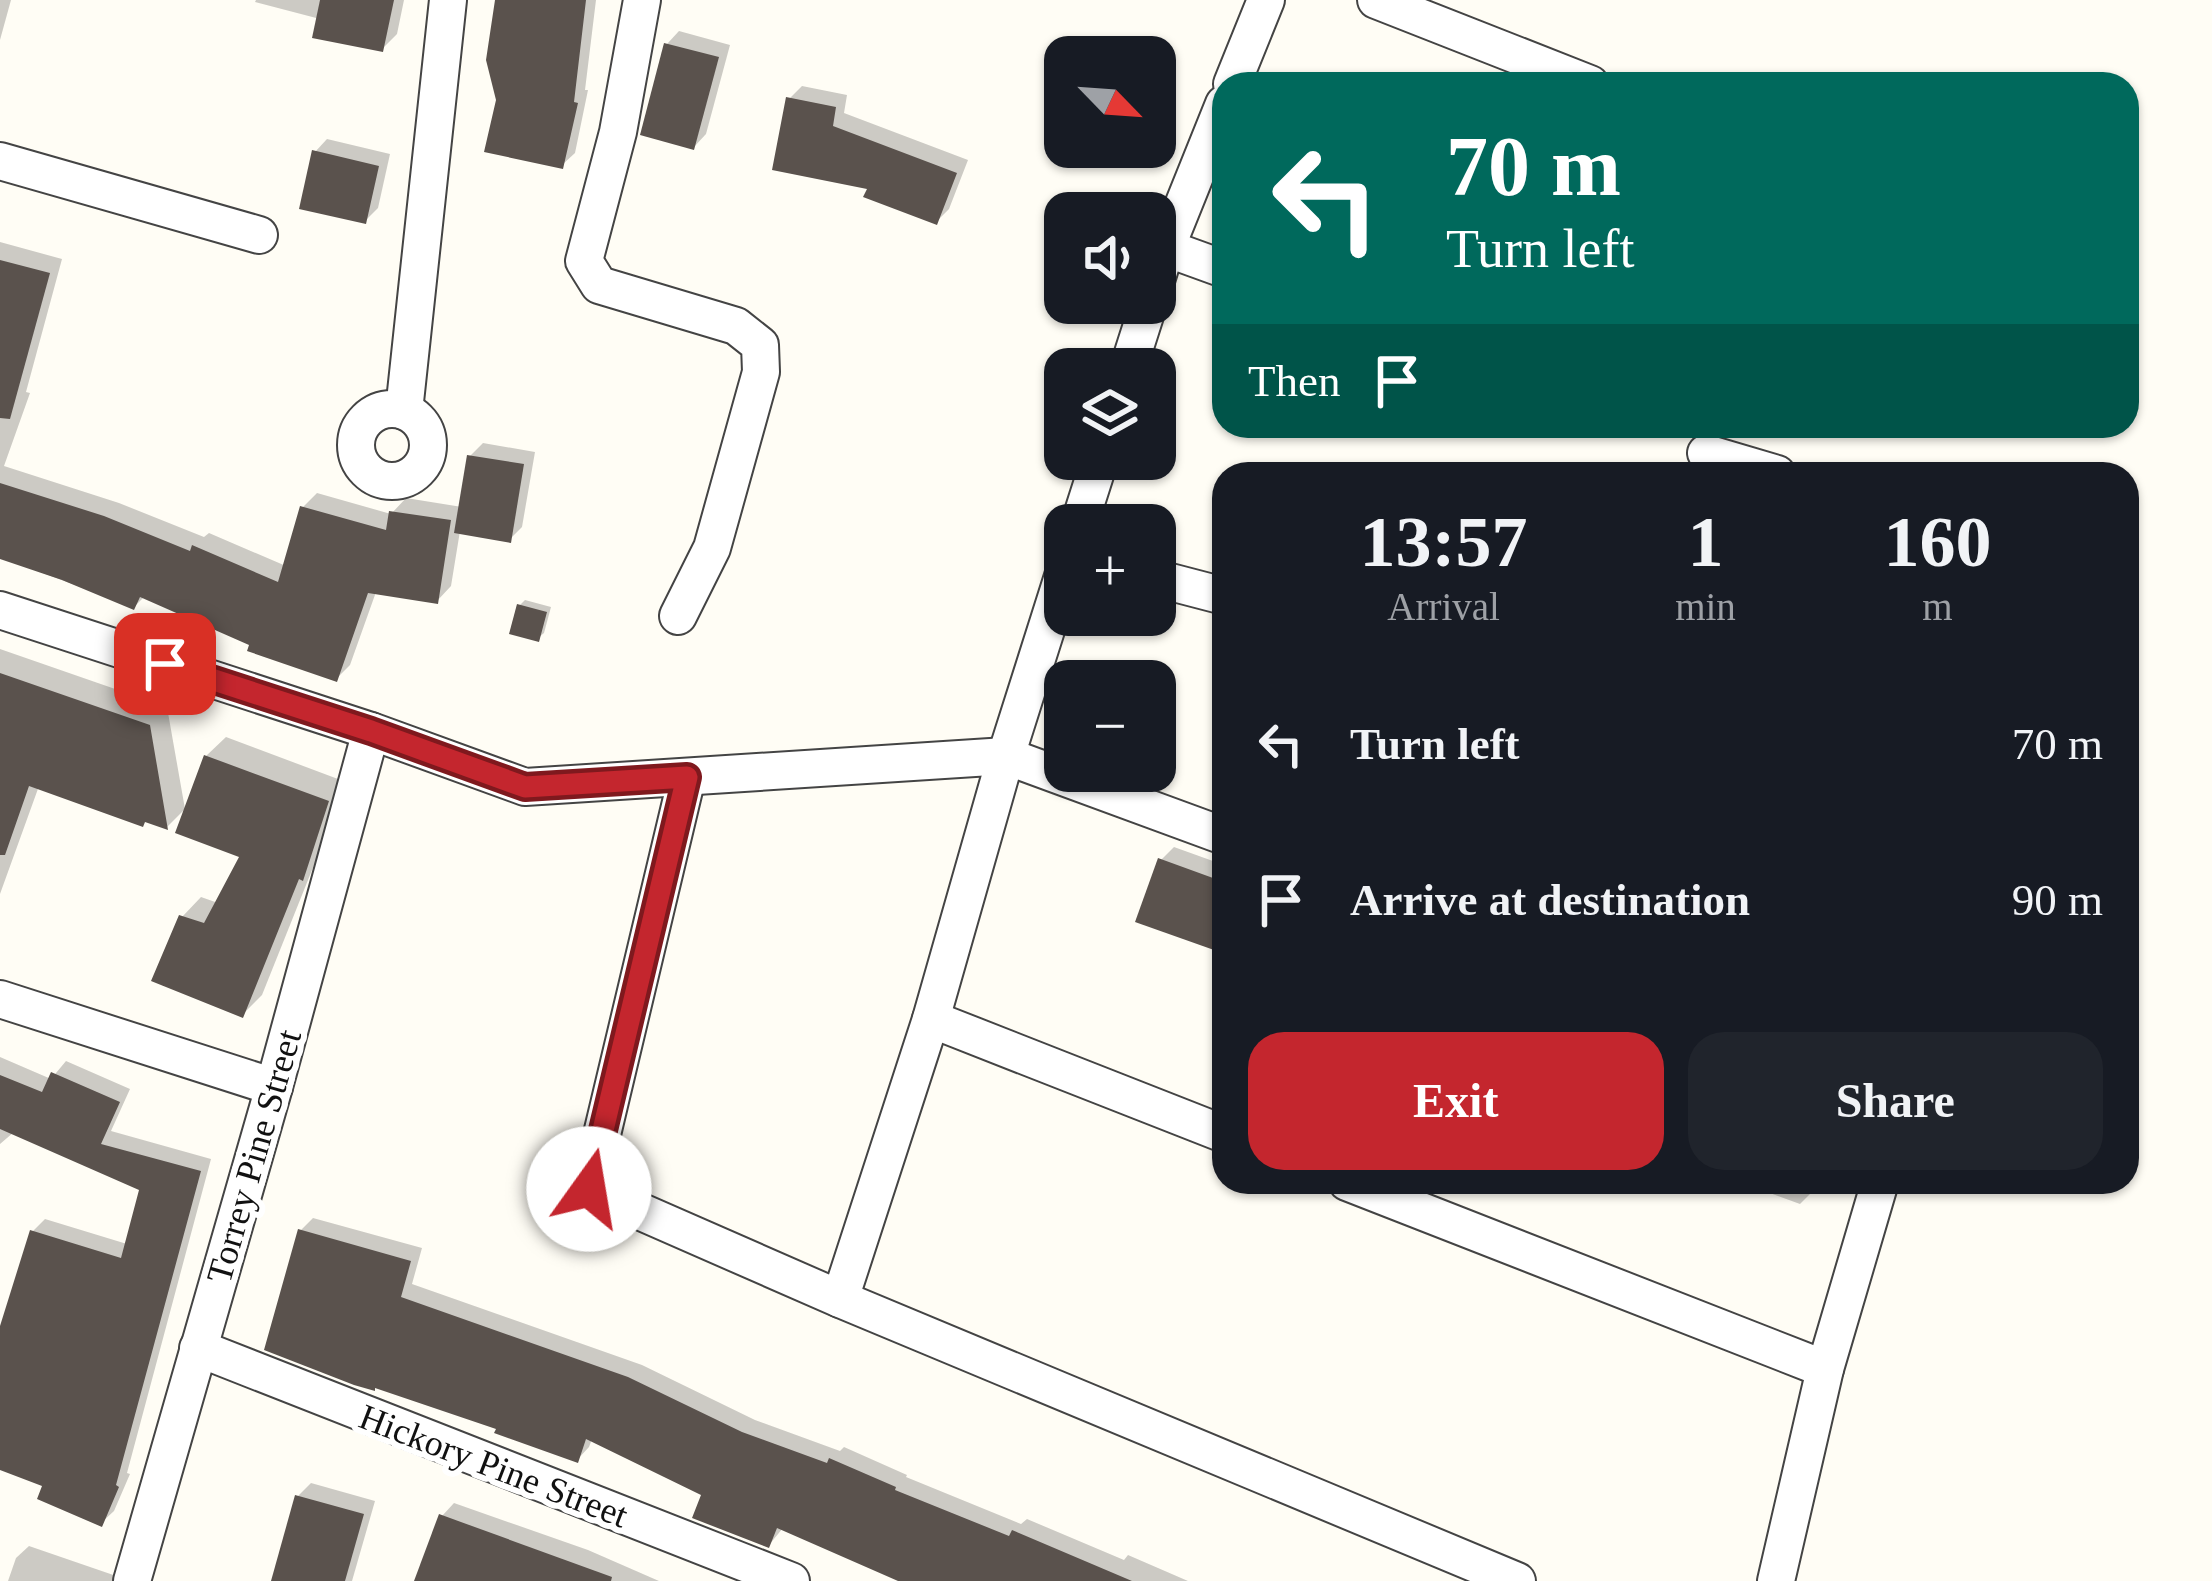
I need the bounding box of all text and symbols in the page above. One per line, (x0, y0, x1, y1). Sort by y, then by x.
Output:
north arrow (1044, 36, 1176, 168)
map controls (1044, 36, 1176, 792)
icon: left (1248, 120, 1404, 276)
text: 70 m (1446, 120, 1621, 213)
button: sound (1044, 192, 1176, 324)
text: Turn left (1446, 219, 1635, 279)
button: layers (1044, 348, 1176, 480)
icon: arrive (1364, 348, 1430, 414)
text: Then (1248, 356, 1340, 406)
text: 13:57 (1360, 502, 1528, 582)
text: 1 (1687, 502, 1723, 582)
text: 160 (1883, 502, 1991, 582)
button: + (1044, 504, 1176, 636)
text: Arrival (1387, 585, 1500, 628)
text: min (1675, 585, 1736, 628)
text: m (1922, 585, 1953, 628)
pin (114, 613, 216, 715)
icon: arrive (132, 631, 198, 697)
button: − (1044, 660, 1176, 792)
icon: left (1248, 711, 1314, 777)
text: Turn left (1350, 719, 1520, 769)
text: 70 m (2012, 719, 2103, 769)
icon: arrive (1248, 867, 1314, 933)
text: Arrive at destination (1350, 875, 1750, 925)
text: 90 m (2012, 875, 2103, 925)
street label: Torrey Pine Street (199, 1025, 309, 1287)
button: Exit (1248, 1032, 1664, 1170)
button: Share (1688, 1032, 2103, 1170)
position arrow (526, 1126, 652, 1252)
street label: Hickory Pine Street (354, 1396, 633, 1535)

